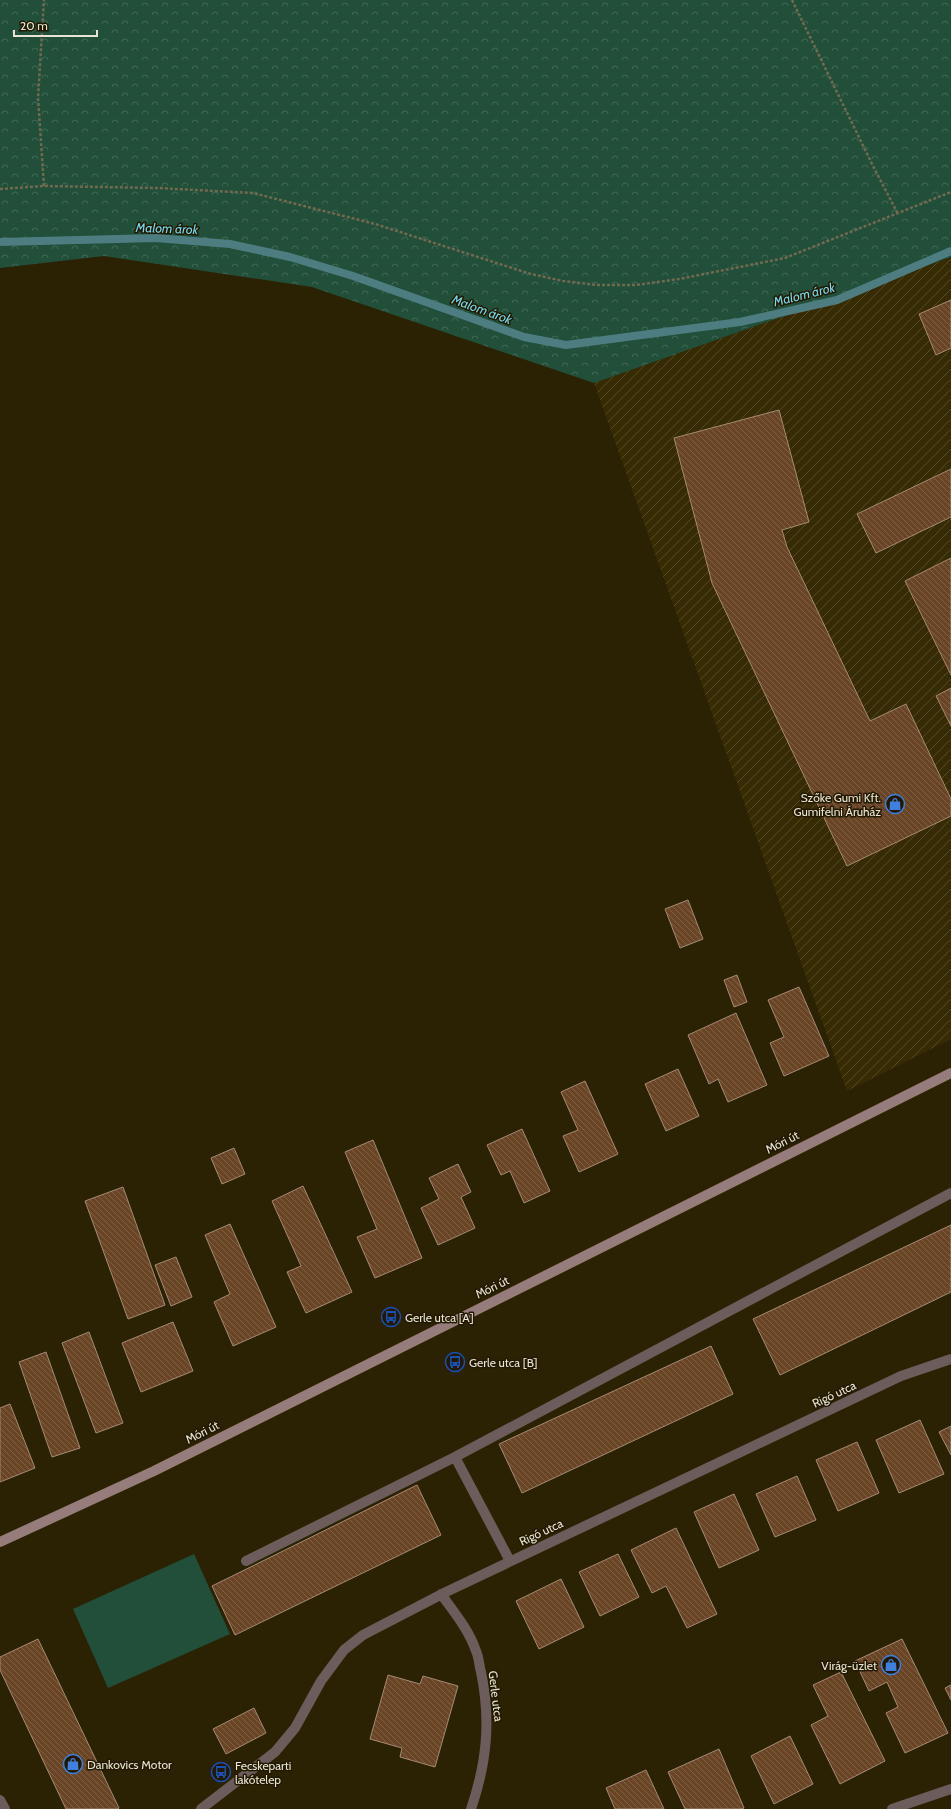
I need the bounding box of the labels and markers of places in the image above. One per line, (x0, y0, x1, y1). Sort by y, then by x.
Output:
place label: Szőke Gumi Kft. Gumifelni Áruház (793, 790, 881, 819)
shop icon: Szőke Gumi Kft. Gumifelni Áruház (884, 793, 906, 815)
bus stop icon: Gerle utca [A] (380, 1306, 402, 1328)
place label: Gerle utca [A] (405, 1310, 474, 1325)
bus stop icon: Gerle utca [B] (444, 1351, 466, 1373)
place label: Gerle utca [B] (469, 1355, 537, 1370)
shop icon: Virág-üzlet (880, 1654, 902, 1676)
place label: Virág-üzlet (821, 1658, 877, 1673)
shop icon: Dankovics Motor (62, 1753, 84, 1775)
place label: Dankovics Motor (87, 1757, 172, 1772)
place label: Fecskeparti lakótelep (235, 1758, 291, 1787)
bus stop icon: Fecskeparti lakótelep (210, 1761, 232, 1783)

